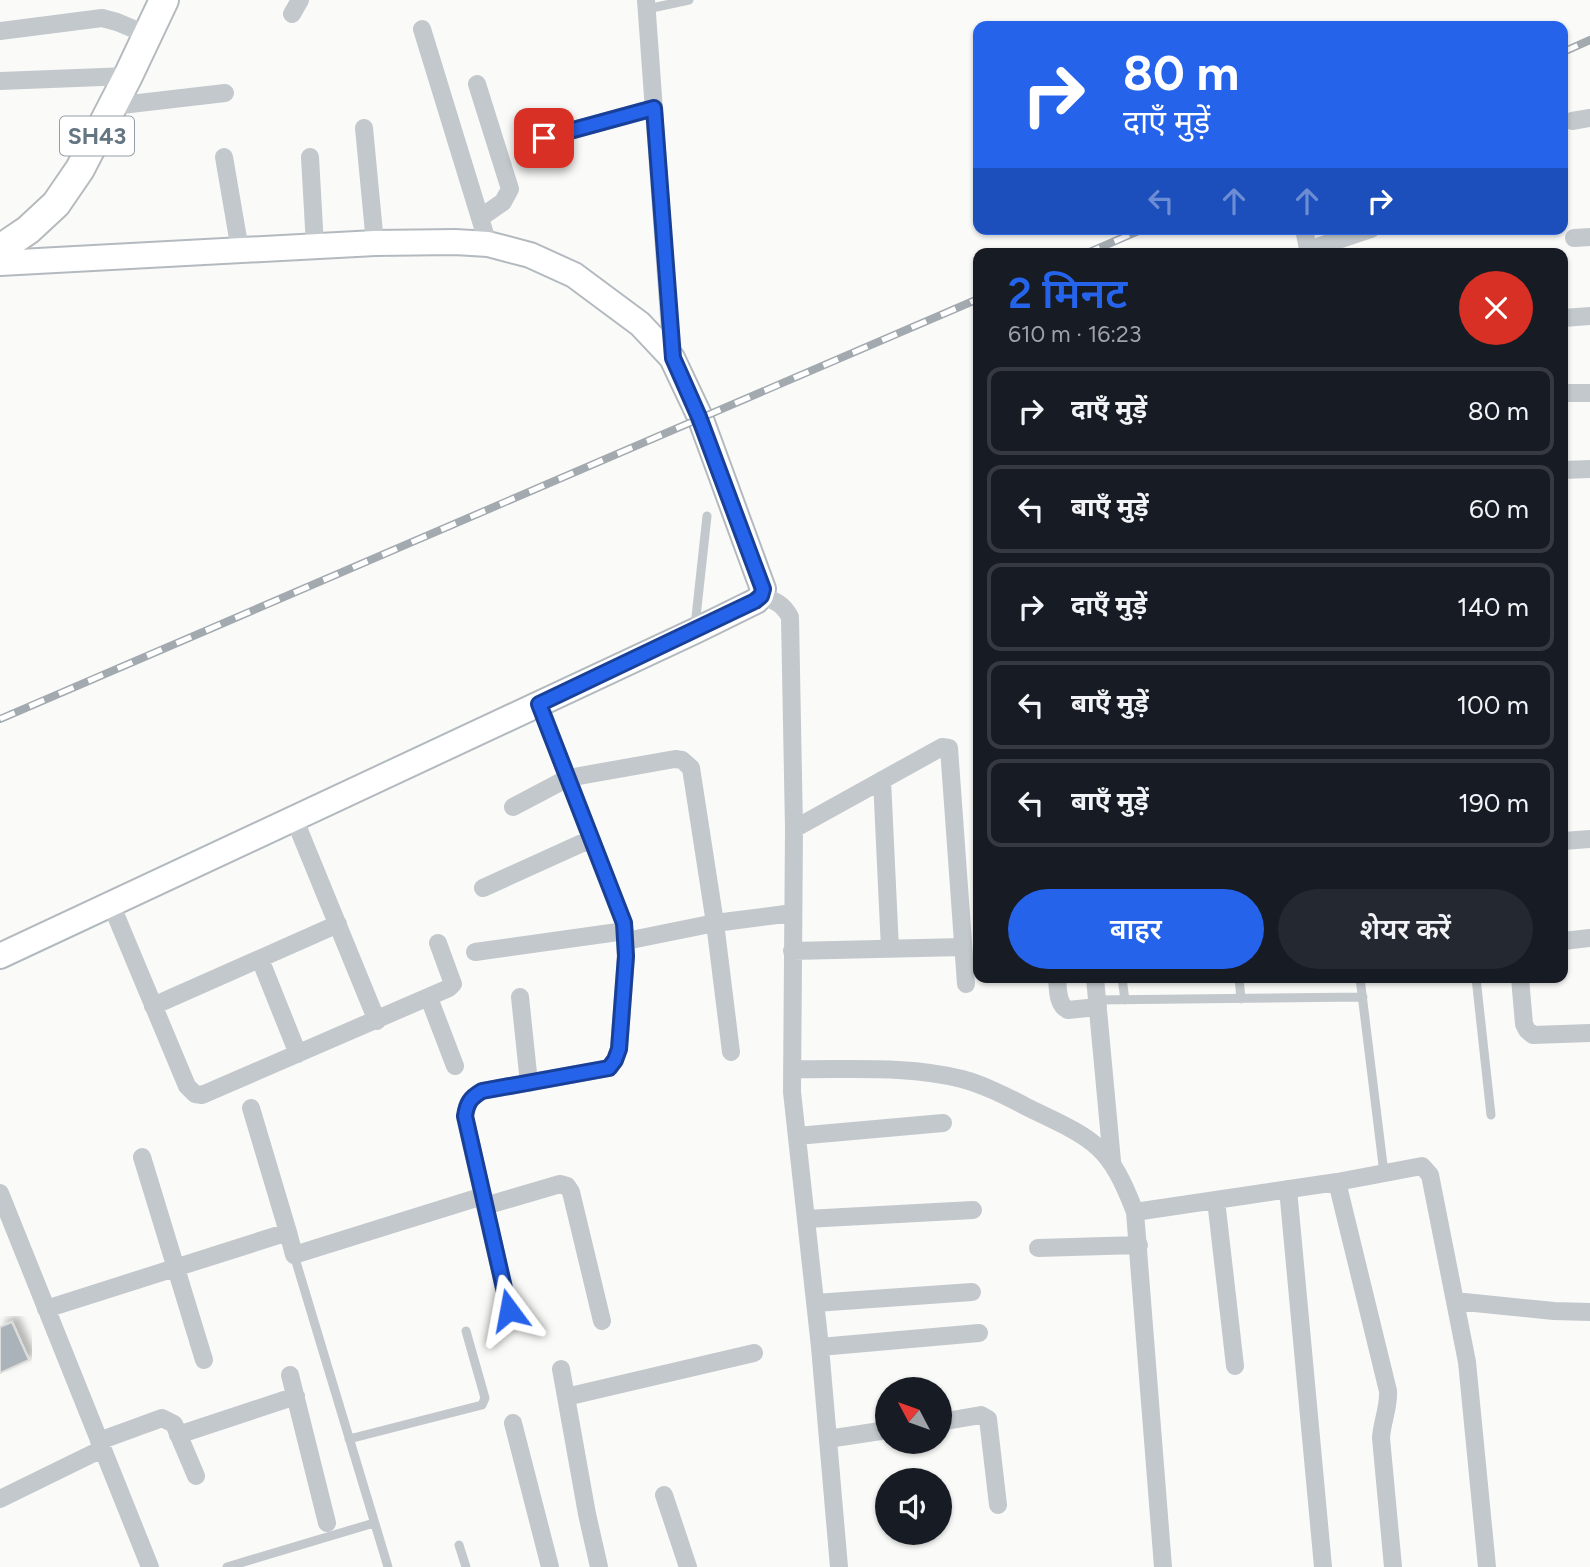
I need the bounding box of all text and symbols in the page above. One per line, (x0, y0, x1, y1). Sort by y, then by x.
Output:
text: 80 m (1123, 43, 1239, 102)
icon: right (1008, 49, 1099, 140)
text: दाएँ मुड़ें (1123, 103, 1210, 141)
pin (514, 108, 574, 168)
road number: SH43 (60, 116, 134, 155)
icon: arrive (525, 119, 563, 157)
icon: left (1142, 182, 1180, 220)
icon: ahead (1215, 182, 1253, 220)
icon: ahead (1288, 182, 1326, 220)
icon: right (1361, 182, 1399, 220)
text: 2 मिनट (1008, 268, 1127, 319)
button: close (1459, 271, 1533, 345)
text: 610 m · 16:23 (1008, 320, 1141, 348)
icon: right (1012, 392, 1050, 430)
text: दाएँ मुड़ें (1071, 393, 1147, 425)
text: 80 m (1468, 395, 1529, 427)
icon: left (1012, 490, 1050, 528)
text: बाएँ मुड़ें (1071, 491, 1148, 523)
text: 60 m (1469, 493, 1529, 525)
icon: right (1012, 588, 1050, 626)
text: दाएँ मुड़ें (1071, 589, 1147, 621)
text: 140 m (1457, 591, 1529, 623)
icon: left (1012, 686, 1050, 724)
text: बाएँ मुड़ें (1071, 687, 1148, 719)
text: 100 m (1456, 689, 1529, 721)
icon: left (1012, 784, 1050, 822)
text: बाएँ मुड़ें (1071, 785, 1148, 817)
text: 190 m (1458, 787, 1529, 819)
button: बाहर (1008, 889, 1264, 969)
button: शेयर करें (1278, 889, 1533, 969)
position arrow (472, 1273, 546, 1347)
north arrow (875, 1377, 952, 1454)
map controls (875, 1377, 952, 1545)
button: sound (875, 1468, 952, 1545)

